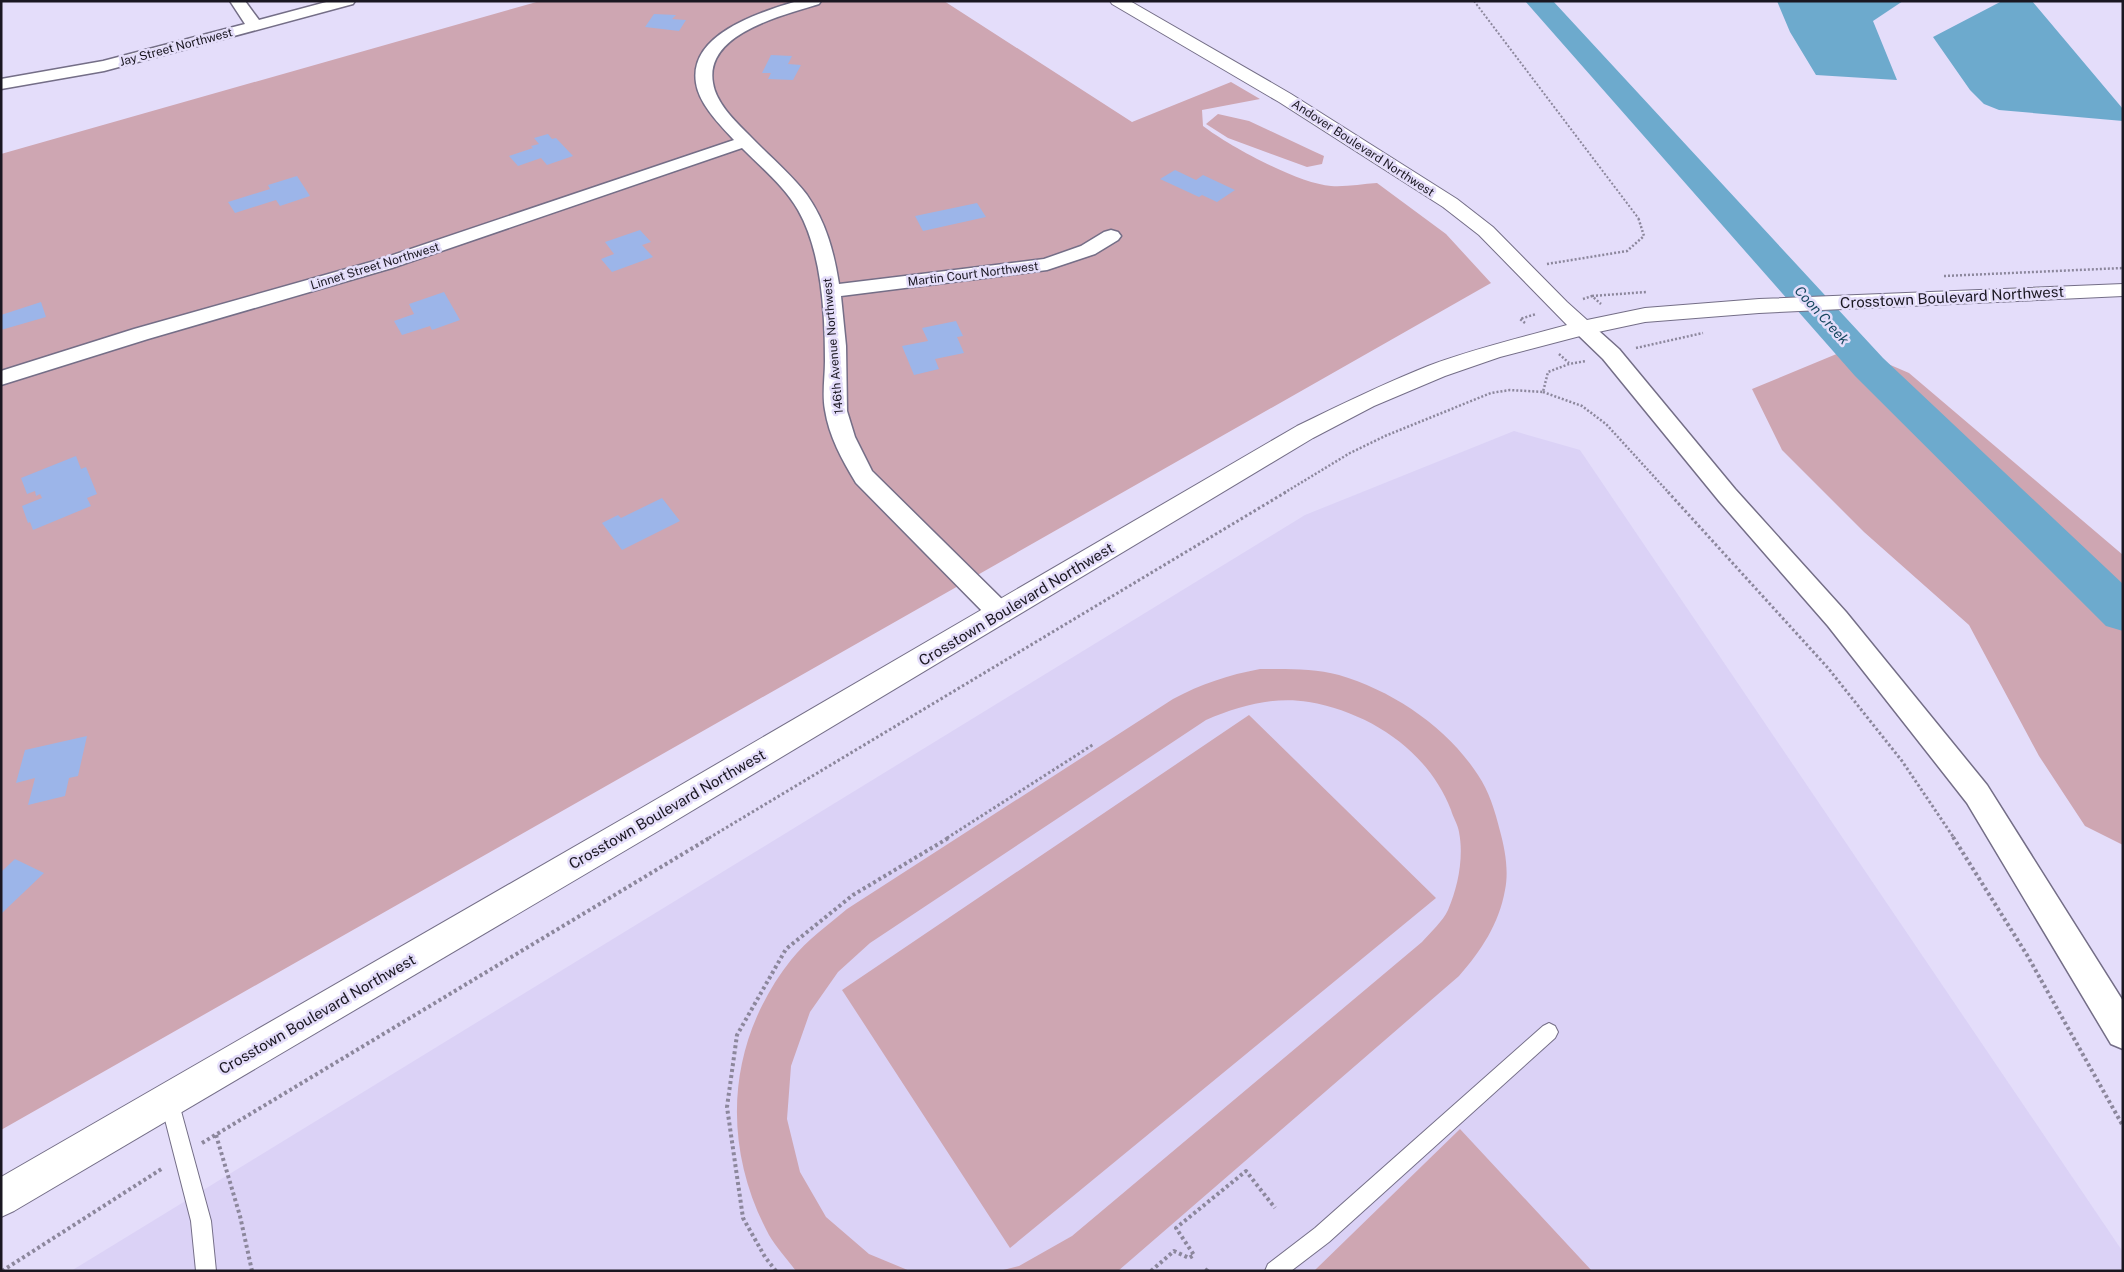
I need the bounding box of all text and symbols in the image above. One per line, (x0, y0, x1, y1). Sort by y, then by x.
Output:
street label: Jay Street Northwest (118, 25, 234, 69)
street label: Andover Boulevard Northwest (1289, 97, 1437, 200)
street label: Linnet Street Northwest (309, 240, 442, 292)
street label: Martin Court Northwest (907, 259, 1040, 289)
street label: 146th Avenue Northwest (820, 277, 846, 415)
water label: Coon Creek (1792, 283, 1853, 348)
street label: Crosstown Boulevard Northwest (1840, 283, 2065, 311)
street label: Crosstown Boulevard Northwest (916, 539, 1117, 669)
street label: Crosstown Boulevard Northwest (566, 746, 768, 872)
street label: Crosstown Boulevard Northwest (216, 951, 418, 1077)

